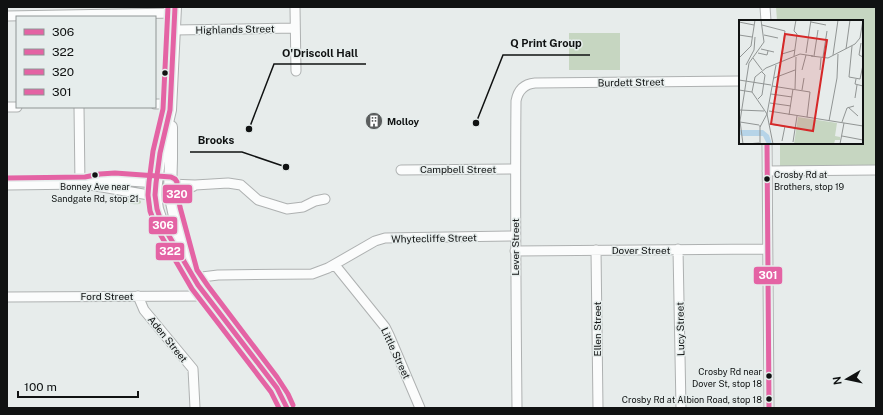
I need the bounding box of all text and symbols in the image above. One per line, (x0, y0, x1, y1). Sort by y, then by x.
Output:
legend (16, 16, 156, 108)
inset map (739, 20, 863, 144)
street label: Highlands Street (195, 22, 275, 36)
text: 306 (52, 25, 74, 39)
callout: Q Print Group (503, 32, 590, 55)
text: Q Print Group (510, 37, 582, 49)
callout: O'Driscoll Hall (274, 41, 366, 64)
text: 322 (52, 45, 74, 59)
text: O'Driscoll Hall (282, 47, 358, 59)
text: 320 (52, 65, 74, 79)
unlabelled marker (160, 68, 170, 78)
street label: Burdett Street (598, 75, 665, 89)
text: 301 (52, 85, 72, 99)
building icon: Molloy (364, 111, 384, 131)
place label: Molloy (387, 115, 420, 127)
callout: Brooks (190, 129, 242, 152)
text: Brooks (198, 134, 235, 146)
street label: Campbell Street (420, 163, 496, 175)
place label: Crosby Rd at Brothers, stop 19 (774, 169, 845, 192)
marker: Bonney Ave near Sandgate Rd, stop 21 (90, 170, 100, 180)
marker: Crosby Rd at Brothers, stop 19 (762, 174, 772, 184)
place label: Bonney Ave near Sandgate Rd, stop 21 (51, 181, 139, 204)
line badge: 320 (162, 184, 193, 204)
text: 320 (166, 188, 188, 200)
line badge: 306 (148, 216, 178, 235)
street label: Lever Street (509, 218, 521, 276)
text: 306 (152, 219, 174, 231)
street label: Whytecliffe Street (391, 231, 477, 245)
line badge: 322 (155, 242, 185, 261)
street label: Dover Street (612, 244, 670, 256)
text: 322 (159, 245, 181, 257)
line badge: 301 (753, 266, 783, 285)
text: 301 (758, 269, 778, 281)
street label: Ford Street (81, 290, 134, 302)
street label: Ellen Street (591, 301, 603, 356)
street label: Lucy Street (674, 302, 686, 356)
street label: Aden Street (146, 313, 190, 365)
street label: Little Street (379, 325, 413, 381)
north arrow (827, 359, 867, 399)
place label: Crosby Rd near Dover St, stop 18 (692, 366, 762, 389)
marker: Crosby Rd near Dover St, stop 18 (764, 371, 774, 381)
scale bar (18, 373, 138, 399)
text: N (831, 375, 844, 386)
text: 100 m (24, 380, 57, 394)
place label: Crosby Rd at Albion Road, stop 18 (622, 394, 762, 405)
marker: Crosby Rd at Albion Road, stop 18 (764, 394, 774, 404)

